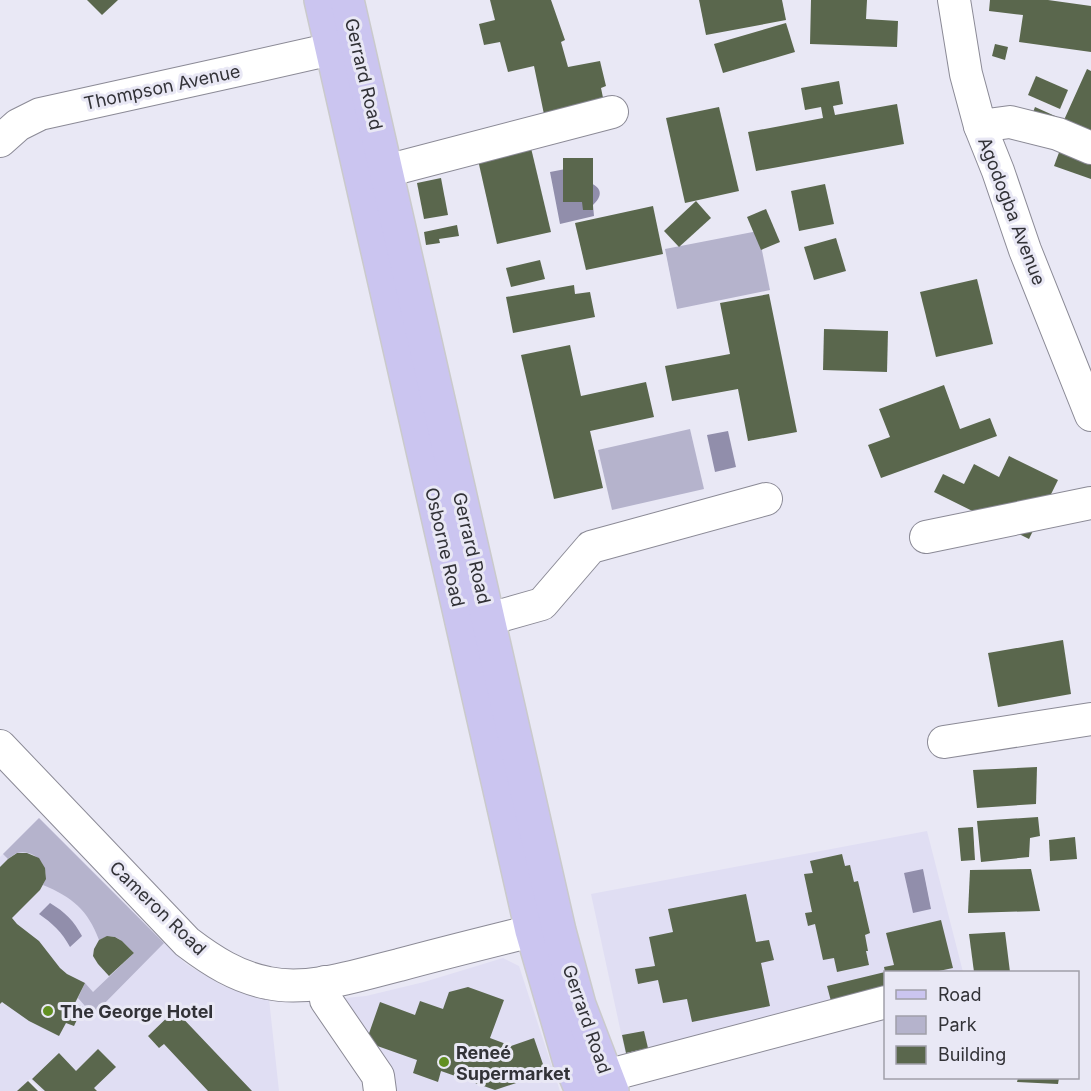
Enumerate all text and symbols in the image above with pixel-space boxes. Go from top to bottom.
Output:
street label: Gerrard Road [341,16,387,132]
street label: Thompson Avenue [82,60,242,114]
street label: Agodogba Avenue [974,134,1050,288]
street label: Osborne Road [421,485,469,609]
street label: Gerrard Road [449,490,495,606]
street label: Cameron Road [105,857,211,959]
street label: Gerrard Road [559,962,615,1076]
legend [884,971,1079,1079]
text: Road [938,984,981,1005]
place label: The George Hotel [60,1001,213,1022]
marker: The George Hotel [41,1004,55,1018]
text: Park [938,1014,977,1035]
place label: Reneé Supermarket [456,1042,571,1084]
text: Building [938,1044,1006,1065]
marker: Reneé Supermarket [437,1055,451,1069]

